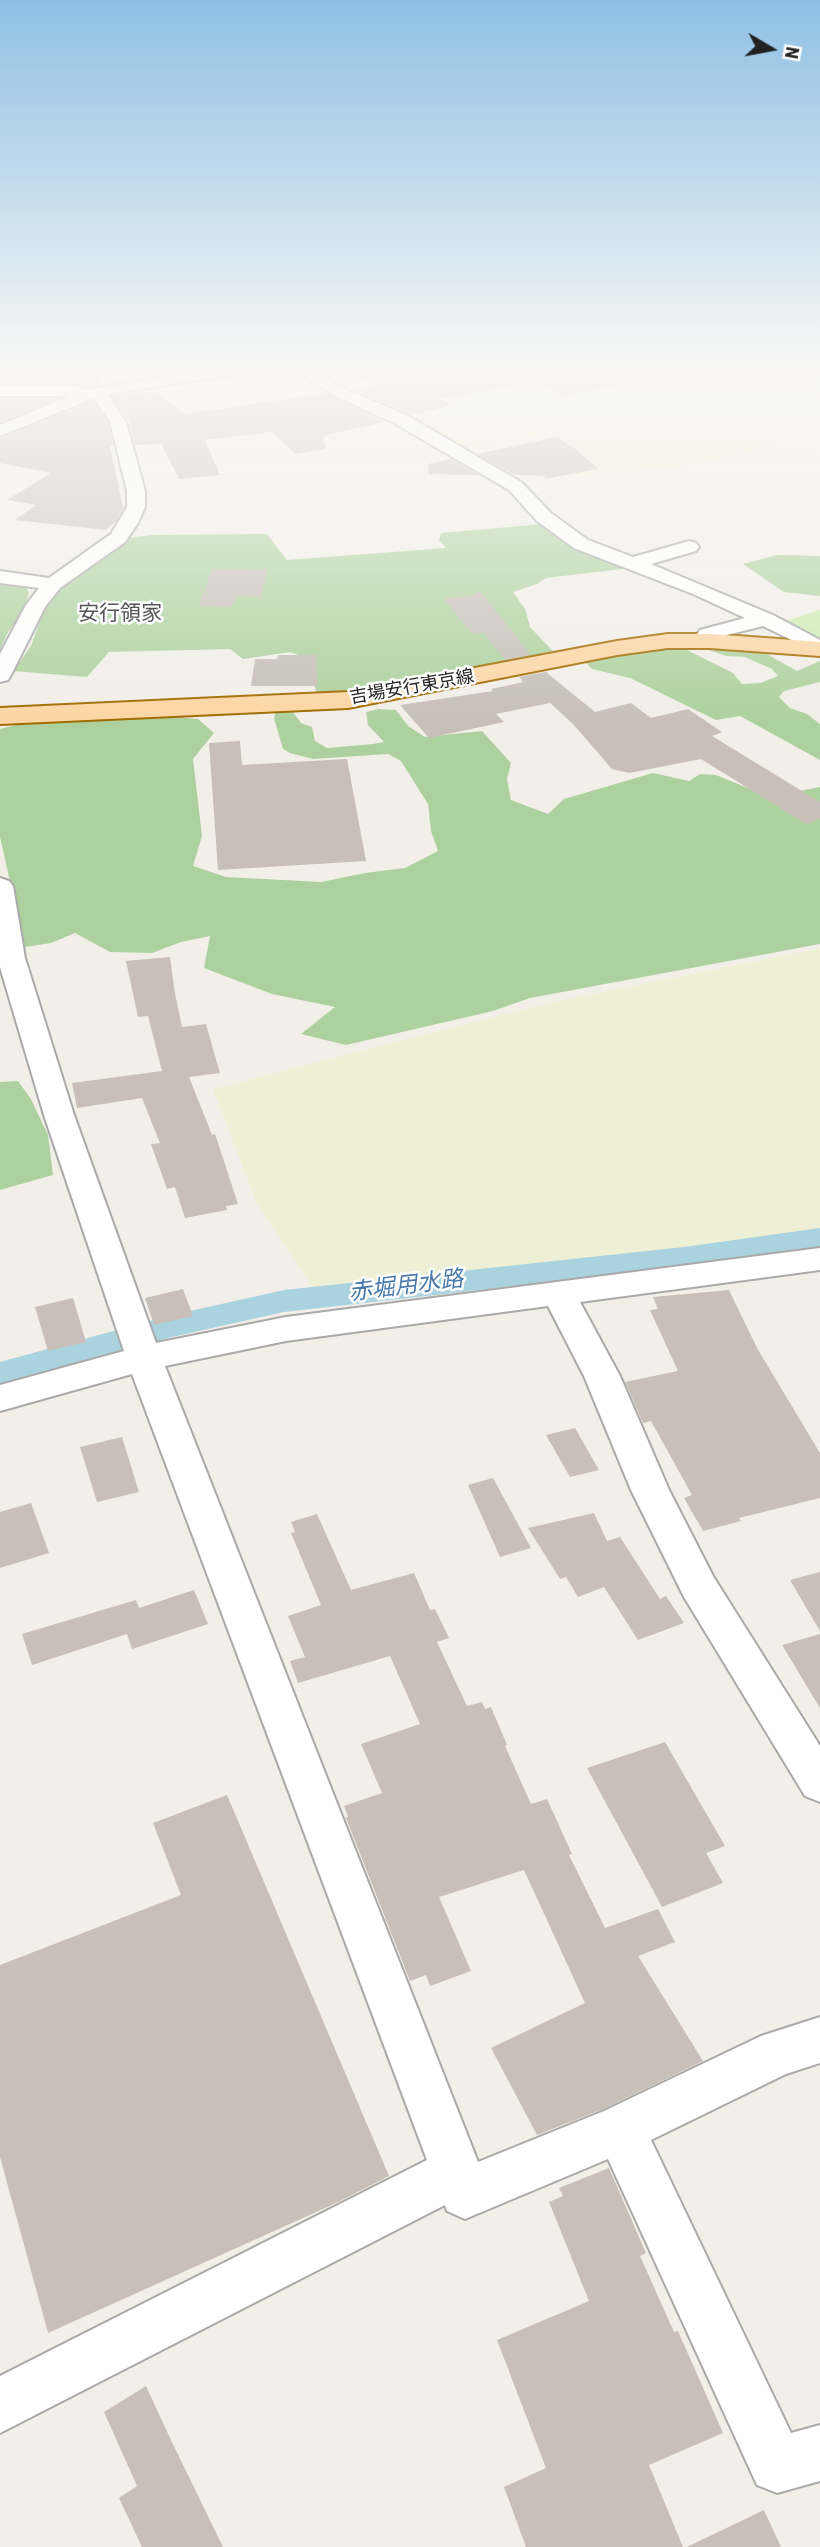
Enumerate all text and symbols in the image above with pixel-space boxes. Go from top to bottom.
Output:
north arrow [736,14,806,84]
text: N [780,45,805,60]
district label: 安行領家 [78,602,162,628]
street label: 吉場安行東京線 [348,666,476,710]
water label: 赤堀用水路 [347,1266,465,1308]

